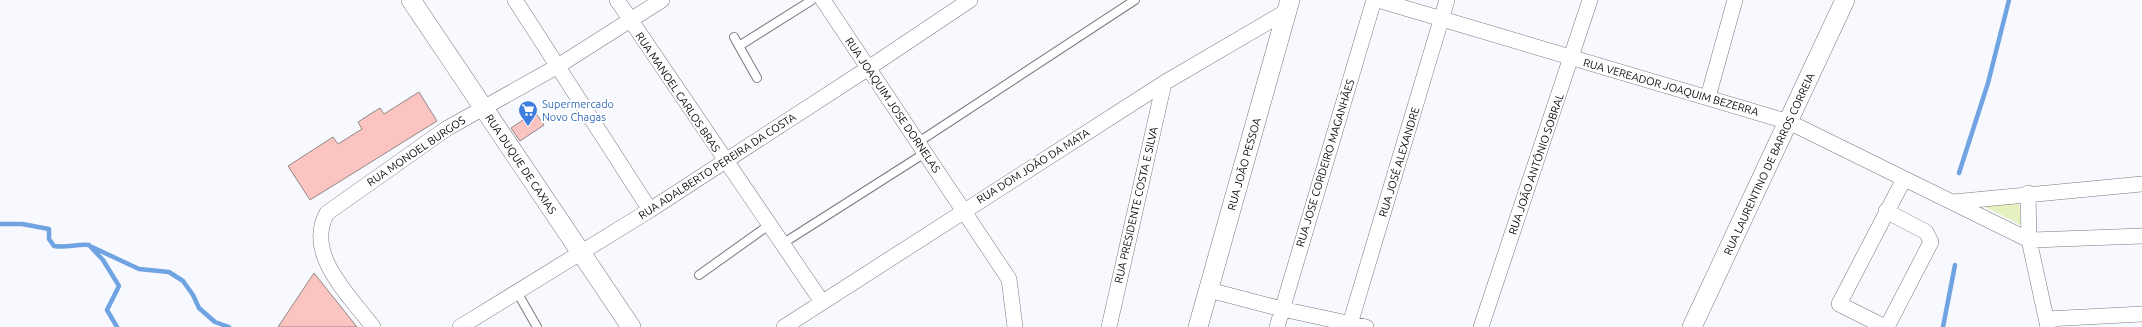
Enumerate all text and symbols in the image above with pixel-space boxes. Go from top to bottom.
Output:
street label: RUA MANOEL CARLOS BRAS [633,30,723,154]
street label: RUA JOAQUIM JOSE DORNELAS [843,35,943,175]
street label: RUA VEREADOR JOAQUIM BEZERRA [1582,56,1761,118]
street label: RUA LAURENTINO DE BARROS CORREIA [1721,70,1817,257]
street label: RUA JOSE CORDEIRO MAGANHÃES [1294,77,1356,248]
street label: RUA JOÃO ANTÔNIO SOBRAL [1505,91,1566,236]
place label: Supermercado Novo Chagas [542,98,614,123]
supermarket icon: Supermercado Novo Chagas [517,99,539,127]
street label: RUA JOSÉ ALEXANDRE [1376,105,1421,218]
street label: RUA ADALBERTO PEREIRA DA COSTA [636,110,799,221]
street label: RUA DUQUE DE CAXIAS [483,112,559,216]
street label: RUA MONOEL BURGOS [365,114,467,188]
street label: RUA JOÃO PESSOA [1225,115,1263,212]
street label: RUA PRESIDENTE COSTA E SILVA [1112,125,1160,284]
street label: RUA DOM JOÃO DA MATA [975,126,1092,206]

